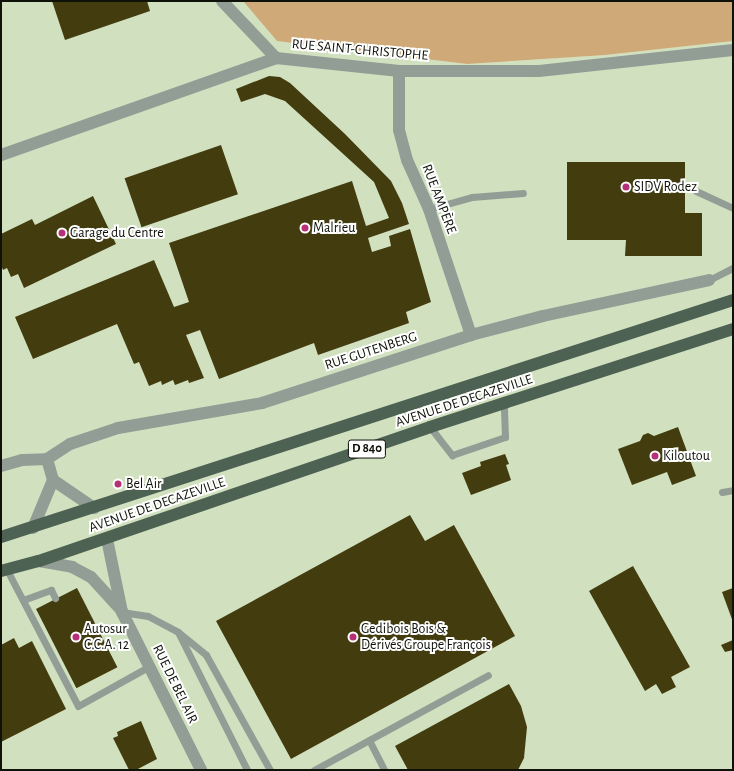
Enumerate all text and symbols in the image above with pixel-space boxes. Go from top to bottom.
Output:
street label: RUE SAINT-CHRISTOPHE [291,36,429,64]
street label: RUE AMPÈRE [418,162,460,236]
place label: SIDV Rodez [634,179,697,195]
marker: SIDV Rodez [621,182,631,192]
place label: Malrieu [313,220,355,236]
marker: Malrieu [300,223,310,233]
place label: Garage du Centre [70,225,164,241]
marker: Garage du Centre [57,228,67,238]
street label: RUE GUTENBERG [323,328,419,374]
street label: AVENUE DE DECAZEVILLE [393,371,535,431]
road number: D 840 [347,438,387,460]
place label: Kiloutou [663,448,710,464]
marker: Kiloutou [650,451,660,461]
street label: AVENUE DE DECAZEVILLE [87,474,227,536]
place label: Bel Air [126,476,162,492]
marker: Bel Air [113,479,123,489]
place label: Autosur C.C.A. 12 [84,621,129,654]
place label: Gedibois Bois & Dérivés Groupe François [361,621,491,654]
marker: Autosur C.C.A. 12 [71,632,81,642]
marker: Gedibois Bois & Dérivés Groupe François [348,632,358,642]
street label: RUE DE BEL AIR [149,642,201,726]

